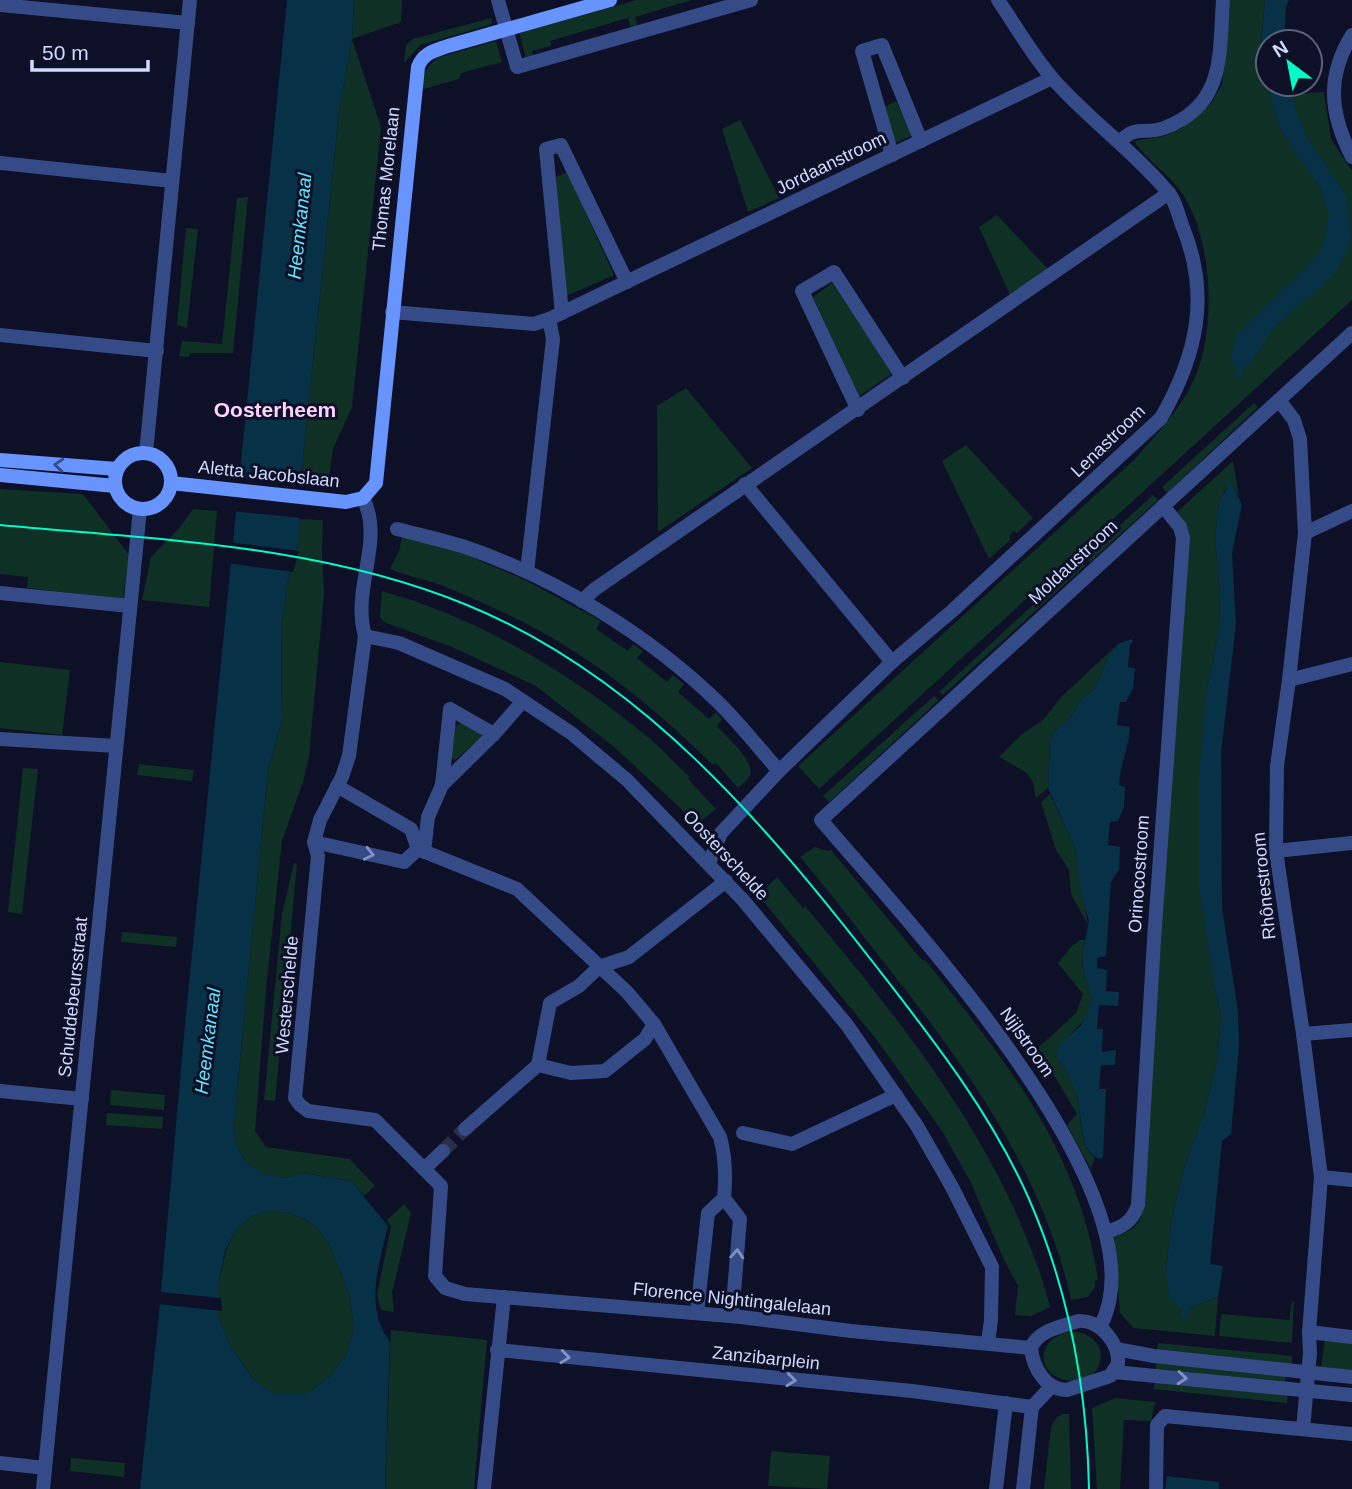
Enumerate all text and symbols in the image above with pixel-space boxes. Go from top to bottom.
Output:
scale bar [32,28,147,72]
north arrow [1254,28,1324,98]
text: N [1269,36,1292,62]
text: 50 m [42,41,89,64]
street label: Thomas Morelaan [368,106,404,252]
street label: Jordaanstroom [773,128,889,198]
water label: Heemkanaal [283,171,316,280]
district label: Oosterheem [214,398,336,421]
street label: Lenastroom [1067,401,1149,481]
street label: Aletta Jacobslaan [197,457,341,491]
one-way arrow [53,458,64,473]
street label: Moldaustroom [1024,516,1122,608]
street label: Oosterschelde [679,806,773,904]
street label: Orinocostroom [1125,814,1153,934]
street label: Rhônestroom [1248,831,1280,941]
one-way arrow [363,846,375,860]
street label: Schuddebeursstraat [55,916,91,1078]
street label: Westerschelde [272,935,302,1055]
water label: Heemkanaal [191,986,225,1095]
street label: Nijlstroom [996,1003,1058,1081]
one-way arrow [729,1249,744,1260]
street label: Florence Nightingalelaan [632,1279,832,1319]
street label: Zanzibarplein [711,1342,821,1374]
one-way arrow [560,1349,571,1364]
one-way arrow [1176,1370,1187,1385]
one-way arrow [786,1372,797,1387]

